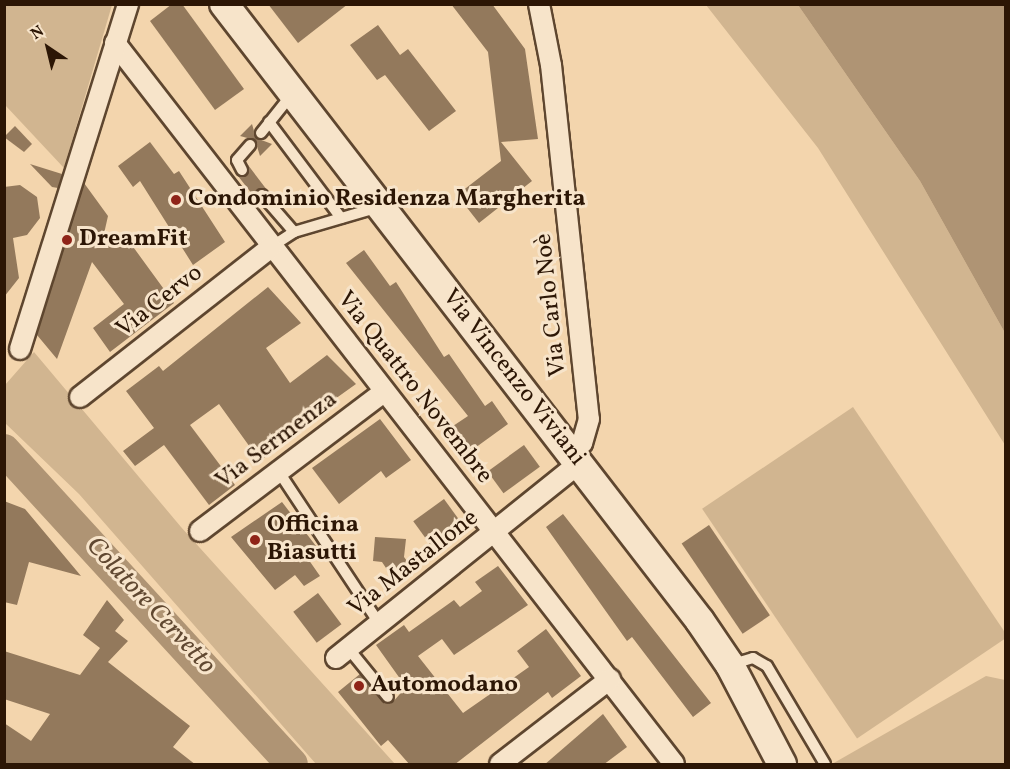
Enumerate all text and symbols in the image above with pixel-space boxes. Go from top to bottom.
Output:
north arrow [18,18,78,78]
text: N [27,21,49,46]
place label: Condominio Residenza Margherita [188,186,586,214]
marker: Condominio Residenza Margherita [169,193,183,207]
place label: DreamFit [79,226,187,254]
street label: Via Carlo Noè [530,232,574,378]
marker: DreamFit [60,233,74,247]
street label: Via Cervo [111,259,209,345]
street label: Via Vincenzo Viviani [435,283,591,473]
street label: Via Quattro Novembre [330,286,498,490]
street label: Via Sermenza [210,386,344,496]
street label: Via Mastallone [343,504,485,624]
place label: Officina Biasutti [267,512,359,568]
water label: Colatore Cervetto [79,531,221,681]
marker: Officina Biasutti [248,533,262,547]
place label: Automodano [371,672,518,700]
marker: Automodano [352,679,366,693]

